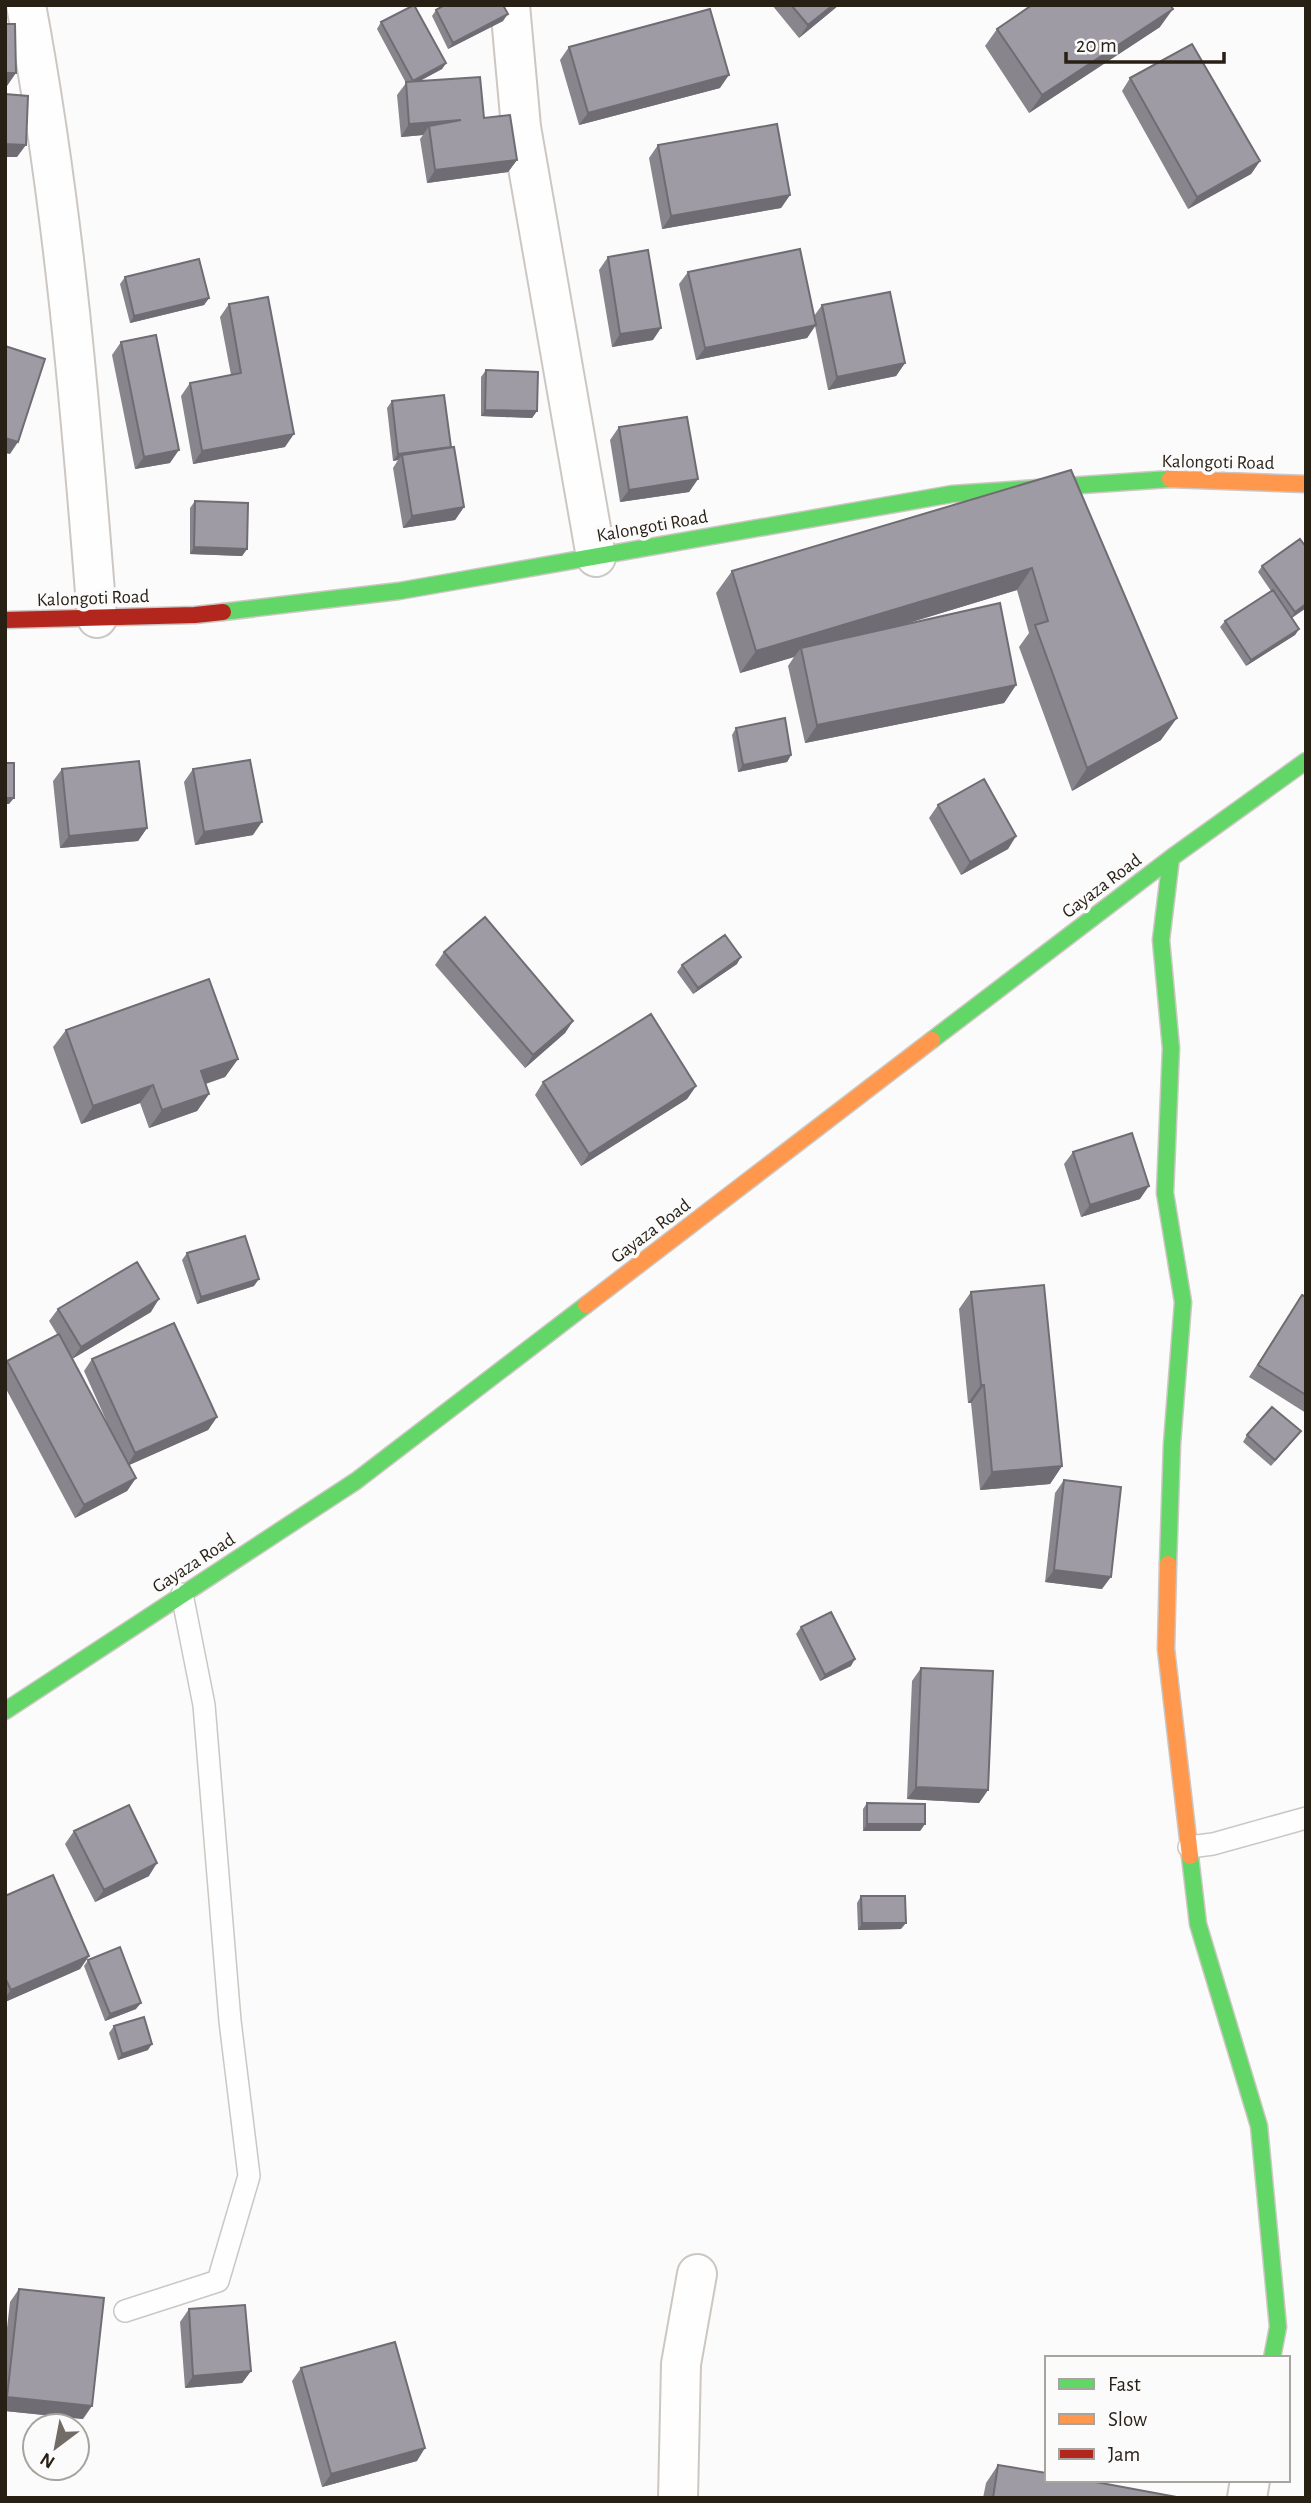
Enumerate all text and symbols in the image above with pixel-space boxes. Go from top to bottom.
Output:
scale bar [1066,21,1224,65]
text: 20 m [1076,35,1117,56]
street label: Kalongoti Road [1161,452,1275,473]
street label: Kalongoti Road [595,507,710,546]
street label: Kalongoti Road [36,587,150,610]
street label: Gayaza Road [1059,850,1145,922]
street label: Gayaza Road [608,1195,694,1267]
street label: Gayaza Road [149,1530,238,1597]
legend [1045,2356,1290,2482]
text: Fast [1108,2374,1141,2395]
text: Slow [1108,2409,1147,2430]
north arrow [21,2412,91,2482]
text: Jam [1108,2444,1140,2465]
text: N [37,2449,58,2472]

